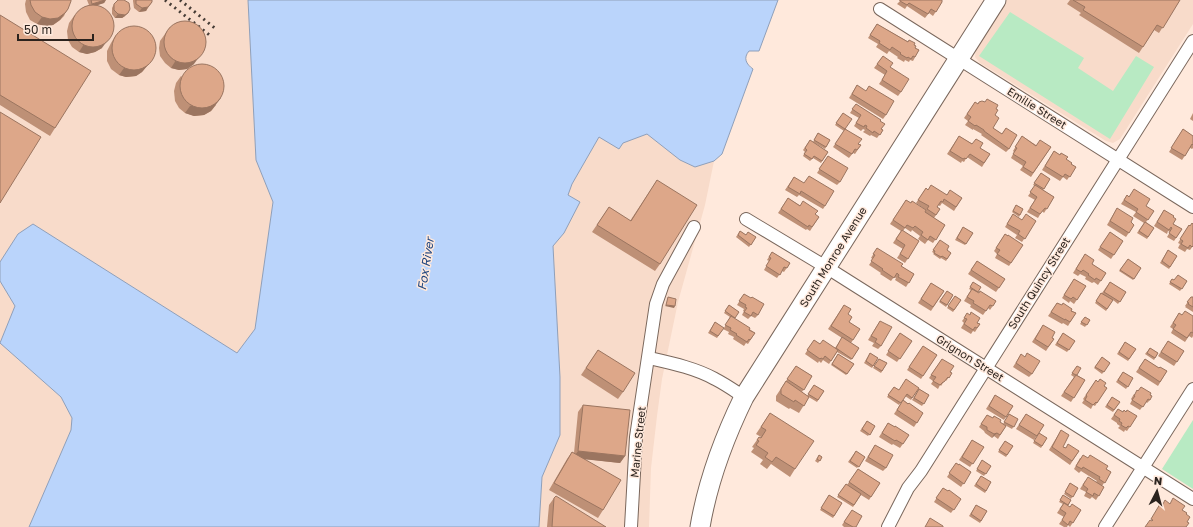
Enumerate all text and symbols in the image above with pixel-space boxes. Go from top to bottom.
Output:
scale bar [18,16,93,42]
text: 50 m [24,22,52,37]
street label: Emilie Street [1005,84,1069,131]
street label: South Monroe Avenue [796,204,869,309]
water label: Fox River [414,234,437,291]
street label: South Quincy Street [1005,234,1072,331]
street label: Grignon Street [934,332,1006,384]
street label: Marine Street [627,406,648,478]
north arrow [1137,471,1177,511]
text: N [1153,474,1163,487]

